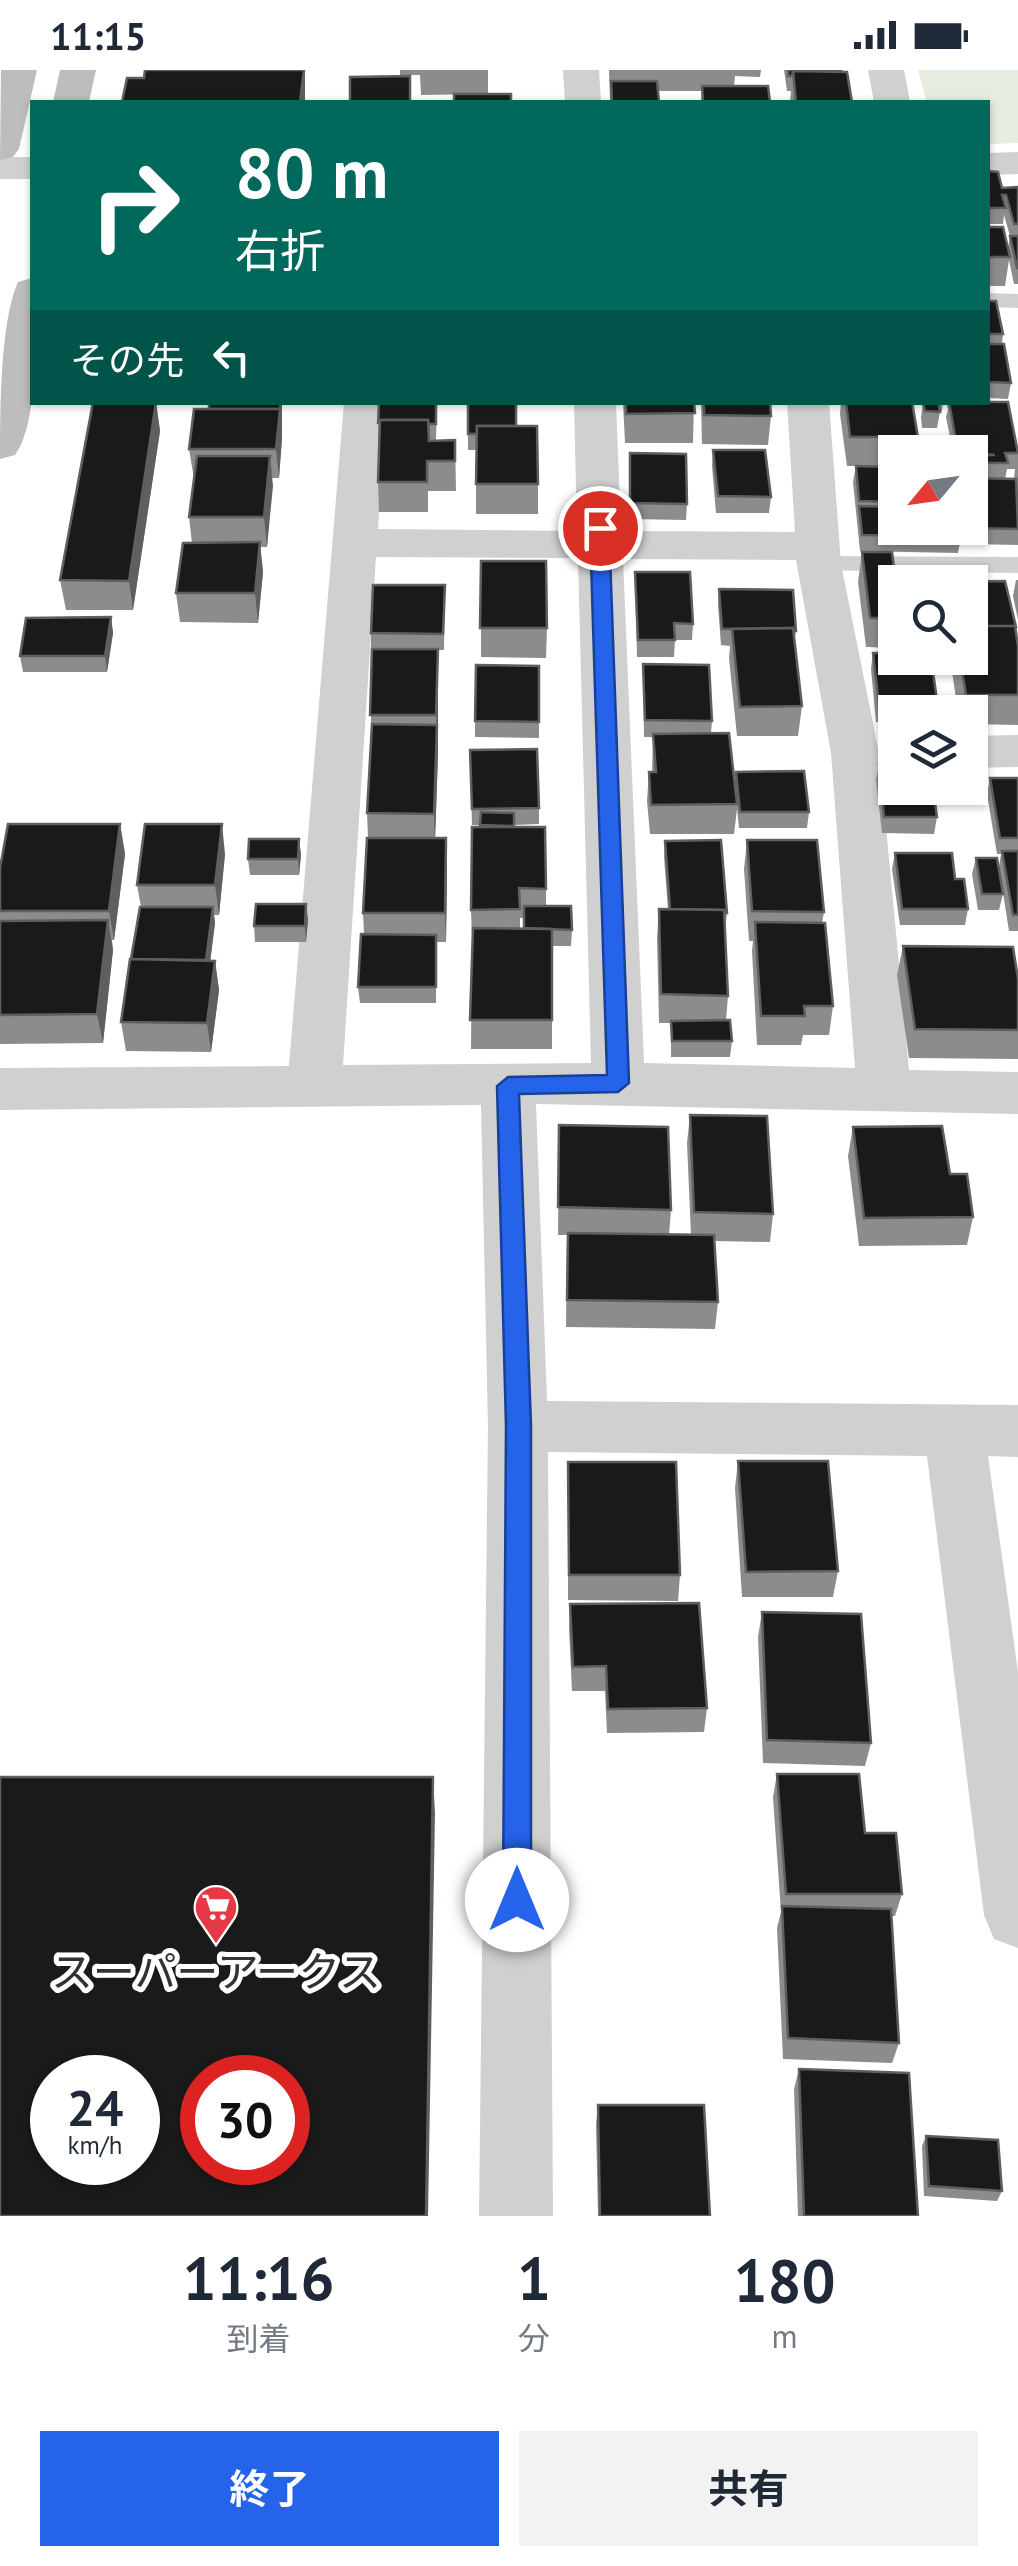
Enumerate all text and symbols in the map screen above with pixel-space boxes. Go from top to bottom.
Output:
text: 11:15 [50,11,146,60]
text: 80 m [235,127,388,217]
icon: right [70,140,200,270]
text: 右折 [235,221,325,279]
icon: left [204,330,259,385]
text: その先 [70,335,184,384]
north arrow [878,435,988,545]
map controls [878,435,988,805]
pin [558,486,643,571]
icon: arrive [573,501,628,556]
button: search [878,565,988,675]
button: layers [878,695,988,805]
position arrow [465,1848,569,1952]
supermarket icon: スーパーアークス [193,1884,239,1945]
place label: スーパーアークス [51,1944,381,1999]
speed limit sign: 30 [180,2055,310,2185]
text: 24 [67,2075,123,2140]
text: km/h [68,2129,122,2161]
text: 11:16 [182,2239,335,2317]
text: 1 [517,2239,551,2317]
text: 180 [733,2241,836,2319]
text: m [772,2315,798,2357]
text: 到着 [227,2317,291,2359]
text: 分 [518,2317,550,2359]
button: 終了 [40,2431,499,2546]
button: 共有 [519,2431,978,2546]

